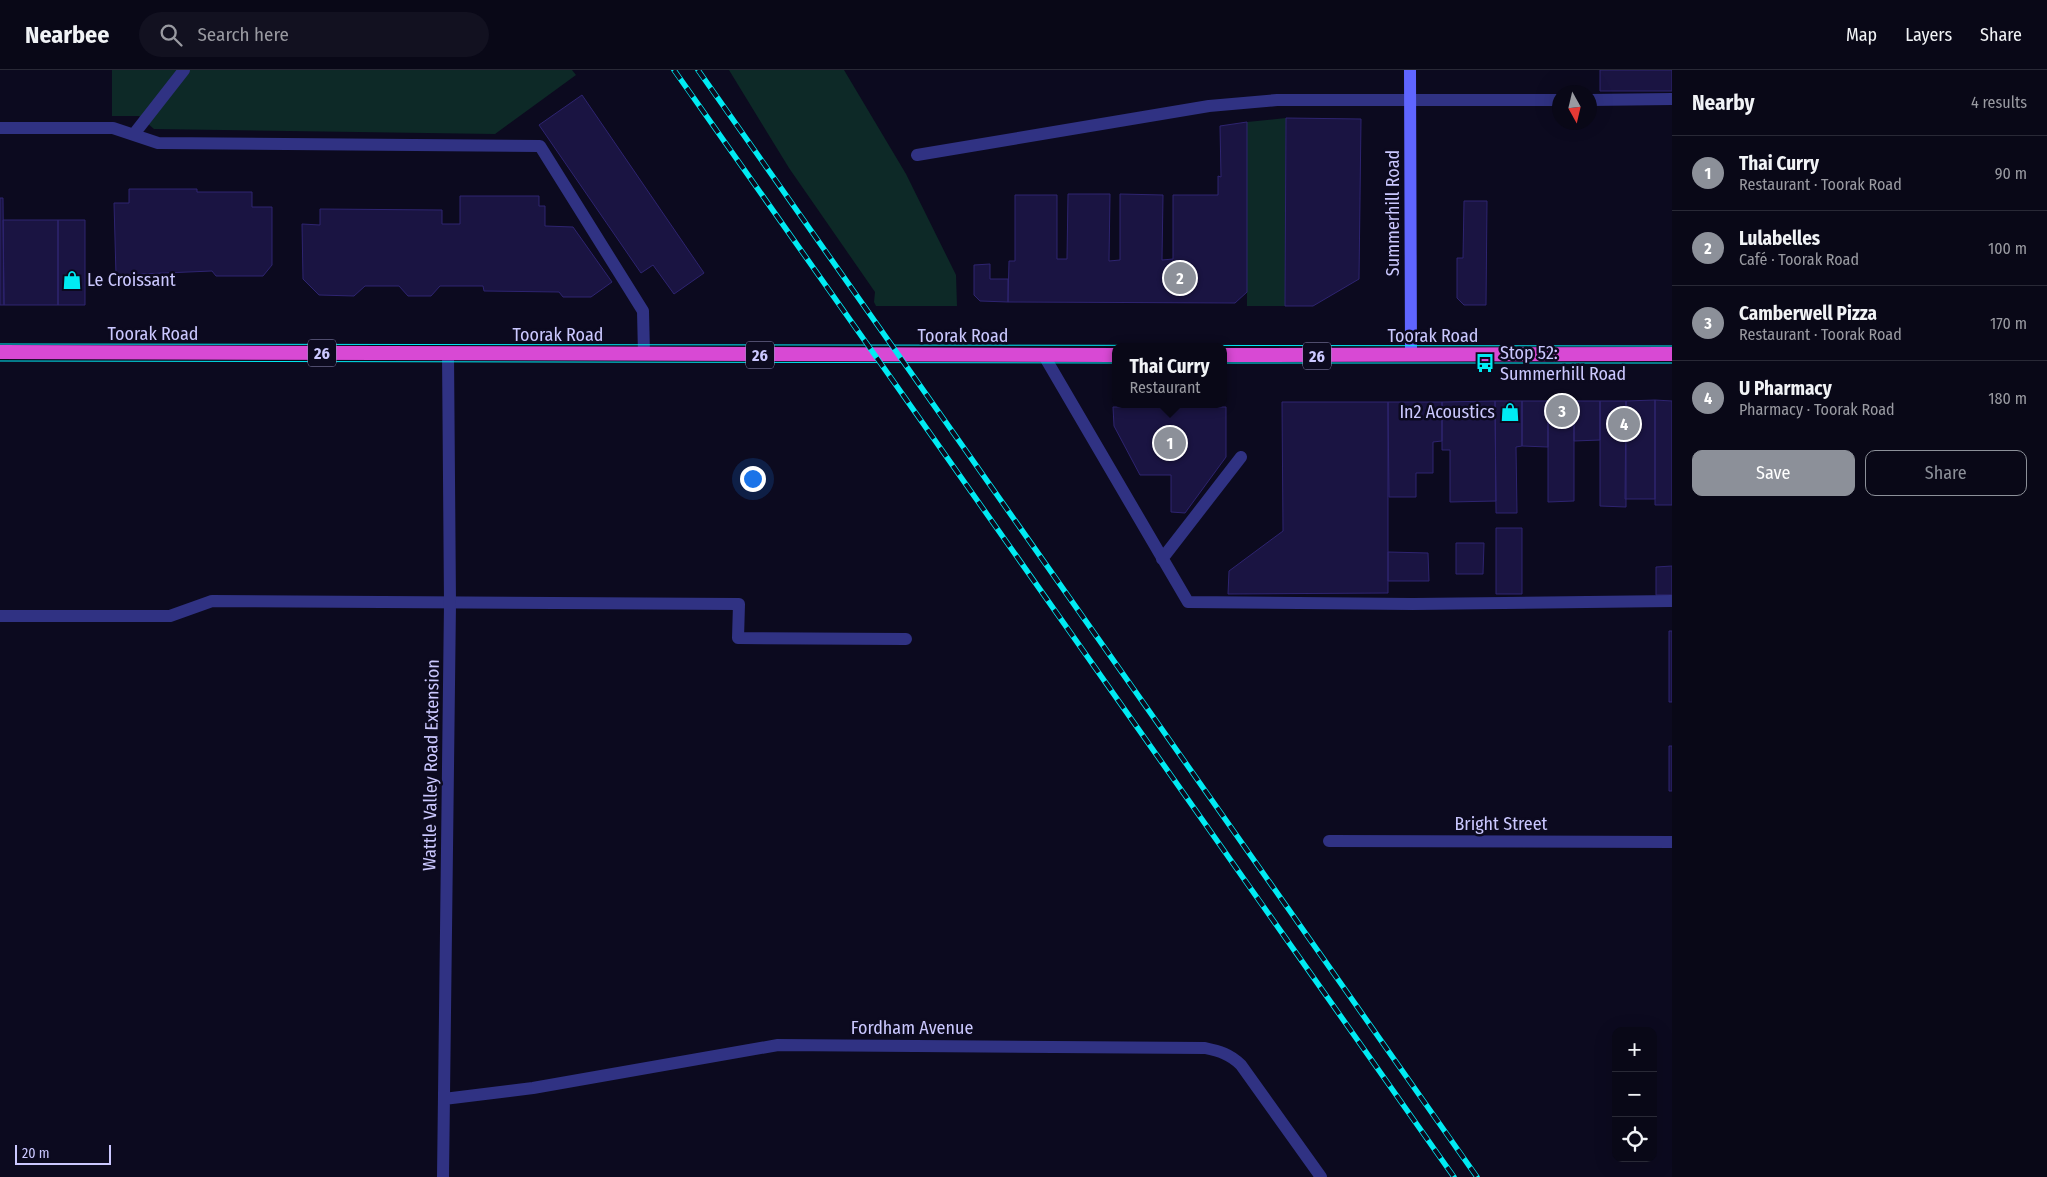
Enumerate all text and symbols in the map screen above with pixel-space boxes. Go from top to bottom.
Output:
search box [139,12,489,57]
text: Nearbee [25,21,109,49]
icon: search [157,21,185,49]
text: Search here [197,23,289,46]
text: Map [1846,24,1877,46]
text: Layers [1905,24,1952,46]
text: Share [1980,24,2022,46]
north arrow [1552,85,1597,130]
text: Nearby [1692,90,1754,116]
text: 4 results [1971,93,2027,112]
street label: Summerhill Road [1382,150,1404,276]
text: Thai Curry [1739,152,1819,175]
text: 1 [1705,164,1711,183]
text: 90 m [1995,164,2027,183]
text: Restaurant · Toorak Road [1739,175,1902,194]
text: Lulabelles [1739,227,1820,250]
text: 2 [1704,239,1712,258]
text: 100 m [1988,239,2027,258]
text: Café · Toorak Road [1739,250,1859,269]
pin: 2 [1164,259,1196,297]
shop icon: Le Croissant [61,269,83,291]
place label: Le Croissant [87,269,176,291]
text: Camberwell Pizza [1739,302,1877,325]
text: 3 [1704,314,1712,333]
text: 170 m [1990,314,2027,333]
street label: Toorak Road [108,323,198,345]
street label: Toorak Road [513,324,603,346]
street label: Toorak Road [918,325,1008,347]
street label: Toorak Road [1388,325,1478,347]
text: Restaurant · Toorak Road [1739,325,1902,344]
road number: 26 [308,340,336,366]
road number: 26 [746,342,774,368]
road number: 26 [1303,342,1331,370]
place label: Stop 52: Summerhill Road [1500,342,1626,385]
popup [1112,343,1227,408]
bus stop icon: Stop 52: Summerhill Road [1474,352,1496,374]
text: Thai Curry [1129,355,1210,378]
text: U Pharmacy [1739,377,1832,400]
text: Restaurant [1129,378,1201,397]
text: 4 [1704,389,1712,408]
text: 180 m [1988,389,2027,408]
pin: 3 [1546,392,1578,430]
text: Pharmacy · Toorak Road [1739,400,1895,419]
place label: In2 Acoustics [1399,401,1495,423]
shop icon: In2 Acoustics [1499,401,1521,423]
pin: 4 [1608,405,1640,443]
pin: 1 [1154,424,1186,462]
button: Save [1692,450,1855,496]
button: Share [1865,450,2027,496]
your location [740,466,766,492]
street label: Wattle Valley Road Extension [418,659,444,871]
street label: Bright Street [1455,813,1548,835]
street label: Fordham Avenue [851,1017,973,1039]
map controls [1612,1027,1657,1162]
button: + [1612,1027,1657,1072]
button: − [1612,1072,1657,1117]
button: locate [1612,1117,1657,1162]
scale bar [15,1142,111,1165]
text: 20 m [22,1145,50,1162]

